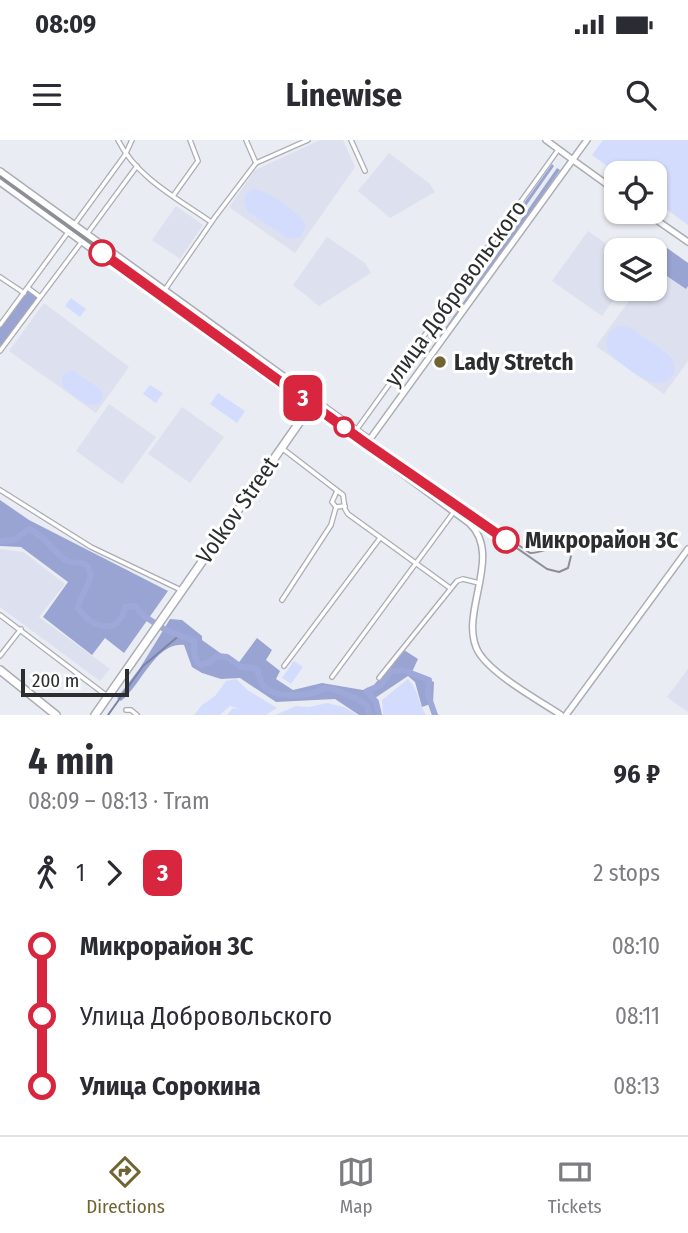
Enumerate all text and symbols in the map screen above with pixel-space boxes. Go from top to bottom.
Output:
text: 08:09 [35,9,96,40]
icon: menu [28,76,66,114]
text: Linewise [286,76,402,114]
icon: search [622,76,660,114]
map controls [604,161,667,301]
button: locate [604,161,667,224]
street label: улица Добровольского [378,195,532,391]
button: layers [604,238,667,301]
unlabelled marker [89,240,115,266]
place label: Lady Stretch [454,348,574,376]
marker: Lady Stretch [432,354,448,370]
line badge: 3 [280,375,326,421]
text: 3 [297,384,309,412]
unlabelled marker [334,417,354,437]
street label: Volkov Street [190,451,284,569]
place label: Микрорайон 3С [525,526,678,554]
marker: Микрорайон 3С [493,527,519,553]
scale bar [21,666,130,698]
text: 200 m [32,669,79,692]
text: 4 min [28,738,114,784]
text: 96 ₽ [613,759,660,790]
text: 08:09 – 08:13 · Tram [28,787,210,815]
icon: walk [28,854,66,892]
icon: forward [95,854,133,892]
text: 1 [76,859,85,887]
text: 3 [157,859,168,887]
text: 2 stops [593,859,660,887]
text: Микрорайон 3С [80,931,253,962]
text: 08:10 [612,932,660,960]
text: Улица Добровольского [80,1001,332,1032]
text: 08:11 [615,1002,660,1030]
text: Улица Сорокина [80,1071,261,1102]
text: 08:13 [613,1072,660,1100]
tab: Directions [86,1153,165,1218]
tab: Map [337,1153,375,1218]
tab: Tickets [548,1153,602,1218]

